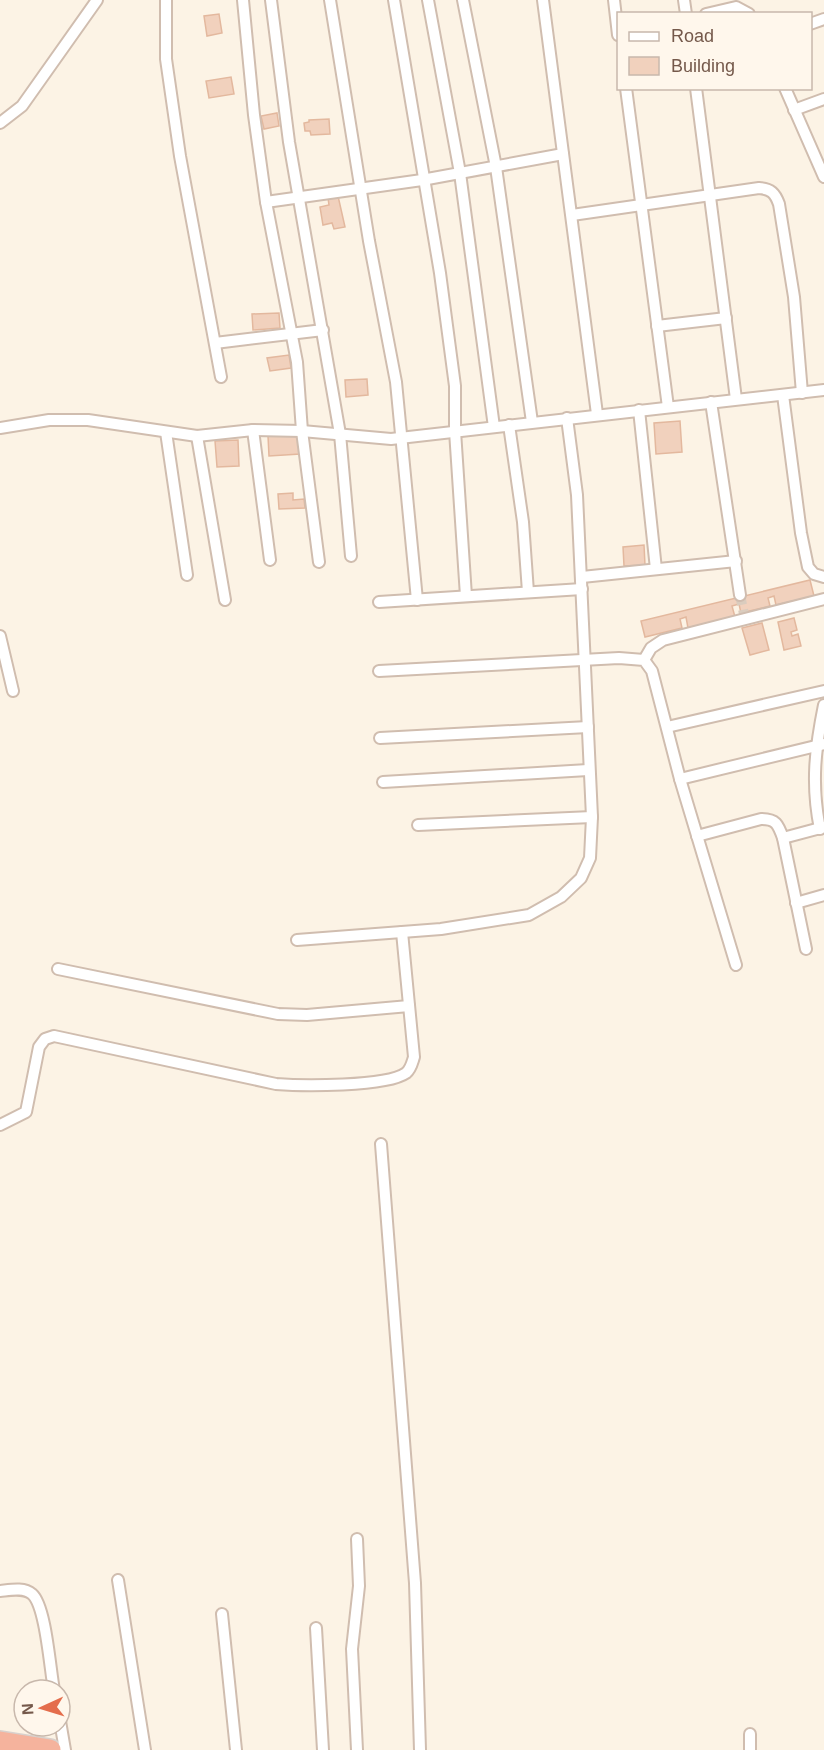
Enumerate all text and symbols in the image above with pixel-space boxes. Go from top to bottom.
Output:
legend [617,12,812,90]
text: Road [671,26,714,46]
text: Building [671,56,735,76]
north arrow [12,1678,72,1738]
text: N [19,1703,36,1715]

